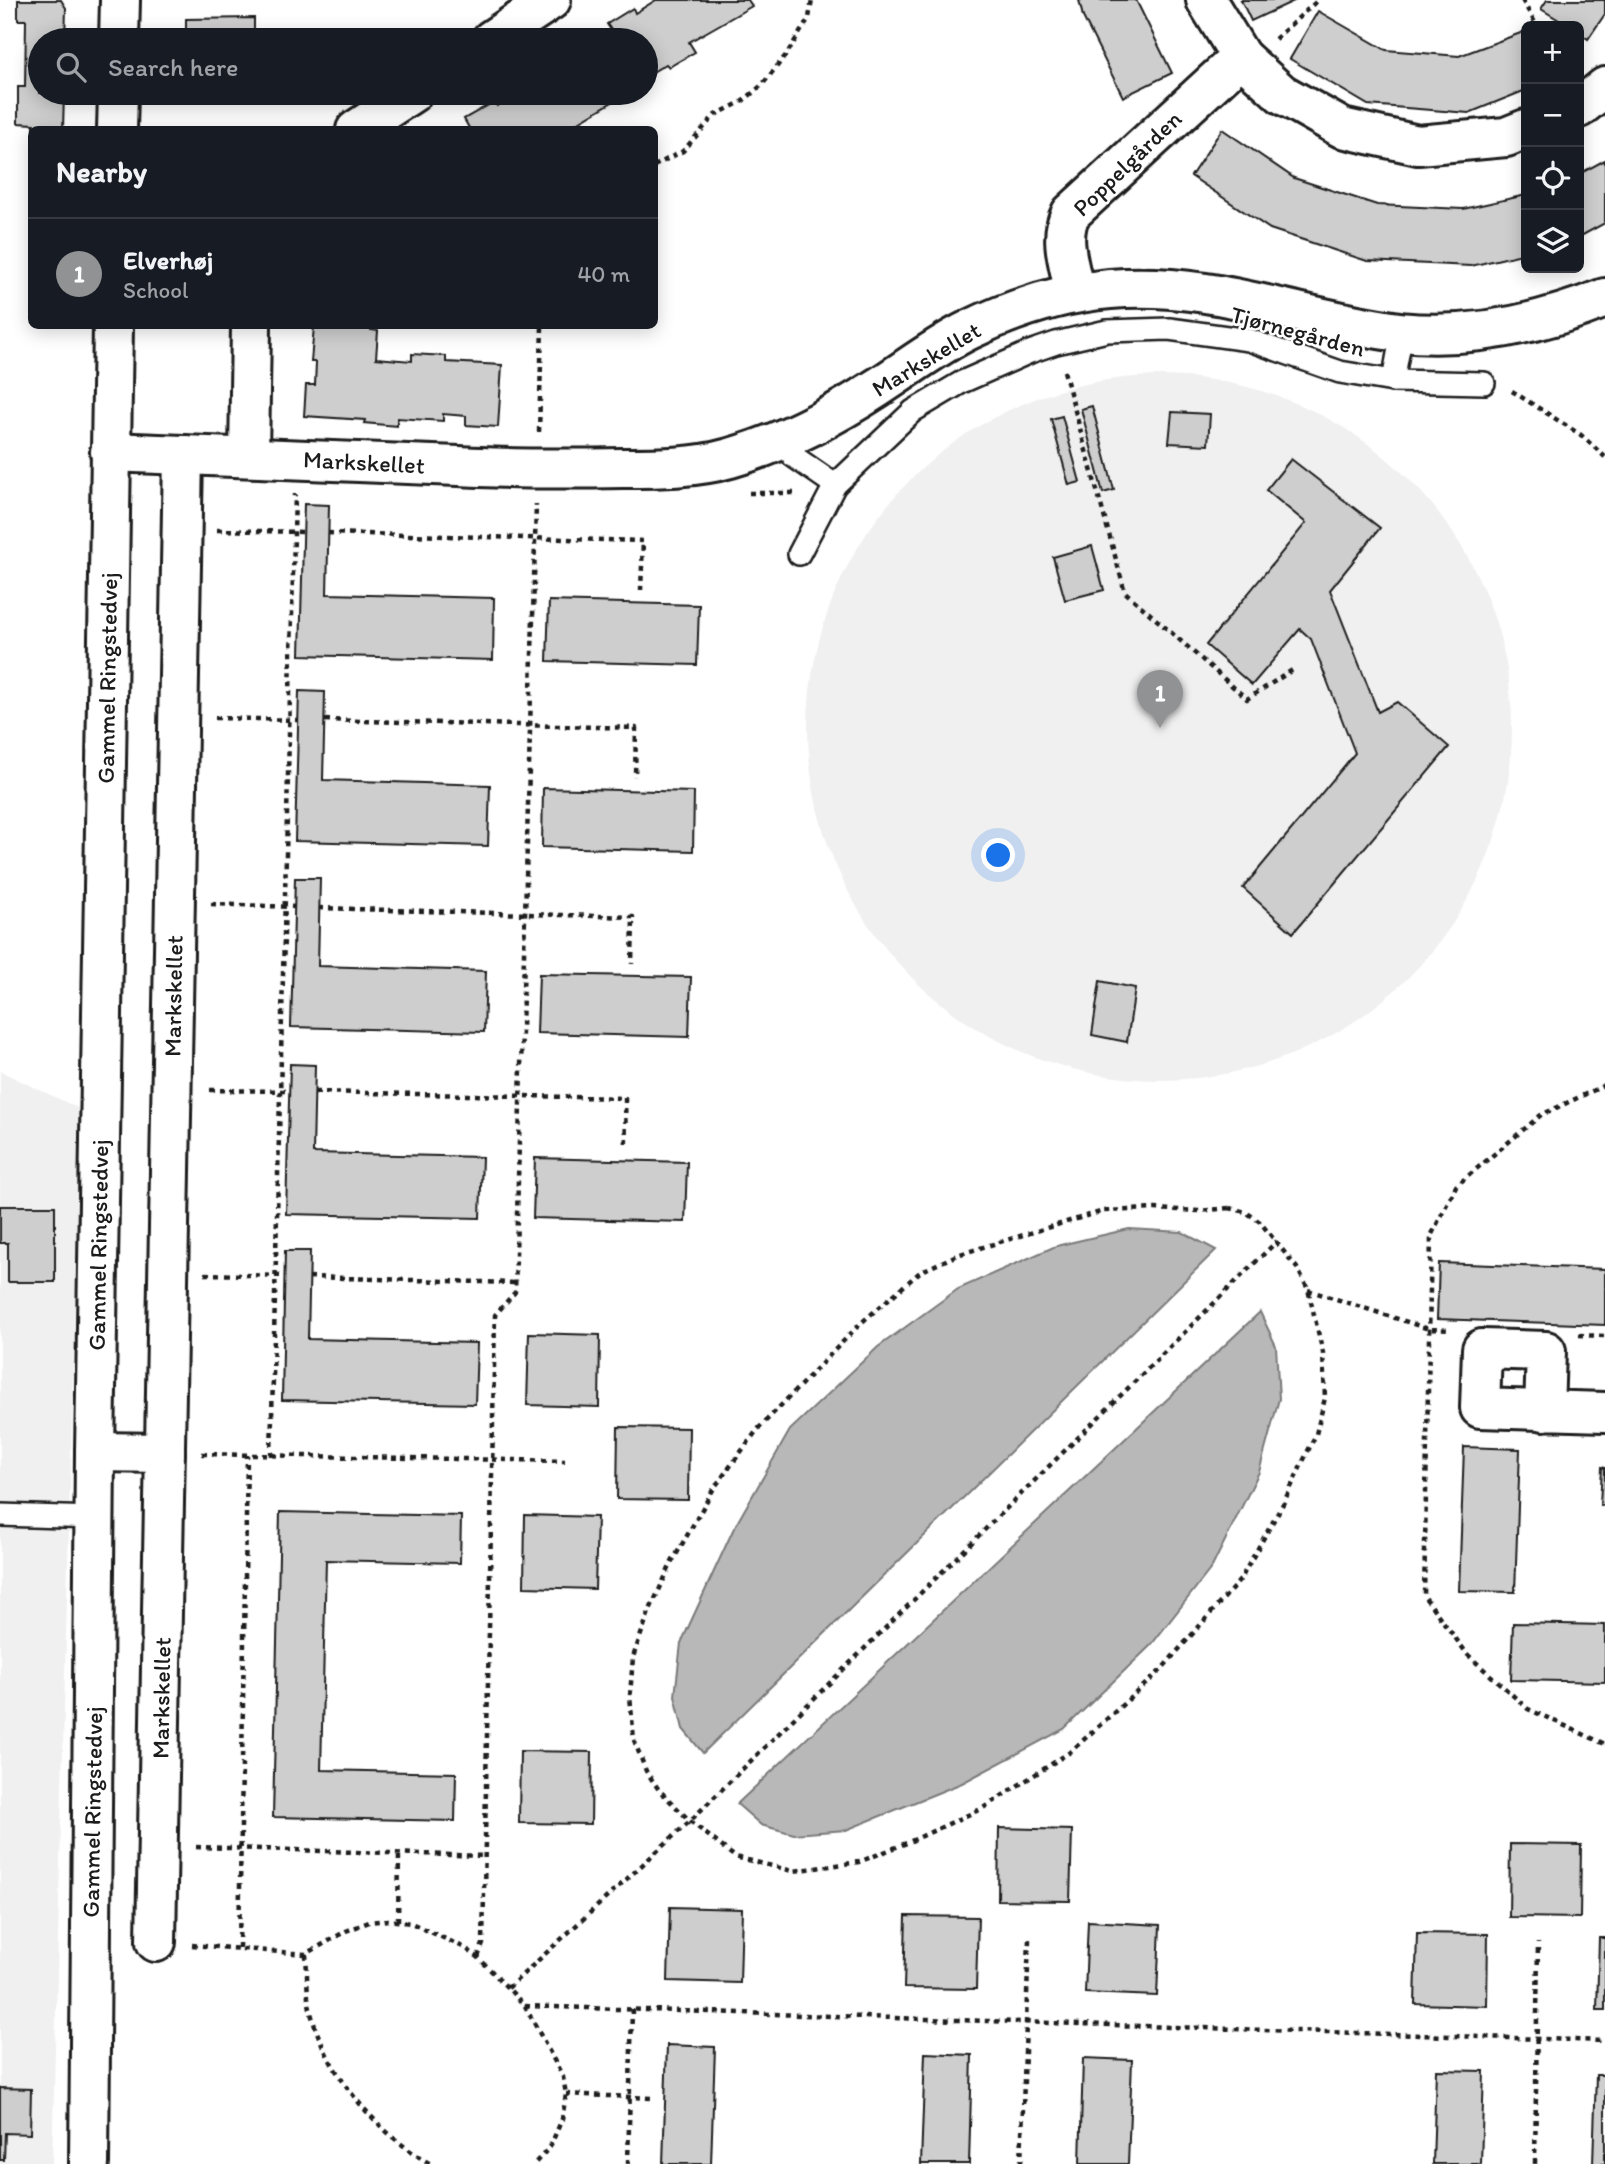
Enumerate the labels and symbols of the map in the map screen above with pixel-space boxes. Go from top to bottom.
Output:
street label: Poppelgården [1067,104,1188,222]
street label: Tjørnegården [1228,299,1369,363]
street label: Markskellet [866,315,986,403]
street label: Markskellet [302,444,426,480]
street label: Gammel Ringstedvej [91,572,123,784]
pin: 1 [1137,670,1183,728]
your location [981,838,1015,872]
street label: Markskellet [157,935,189,1057]
street label: Gammel Ringstedvej [82,1139,114,1351]
street label: Markskellet [145,1637,177,1759]
street label: Gammel Ringstedvej [76,1706,108,1918]

